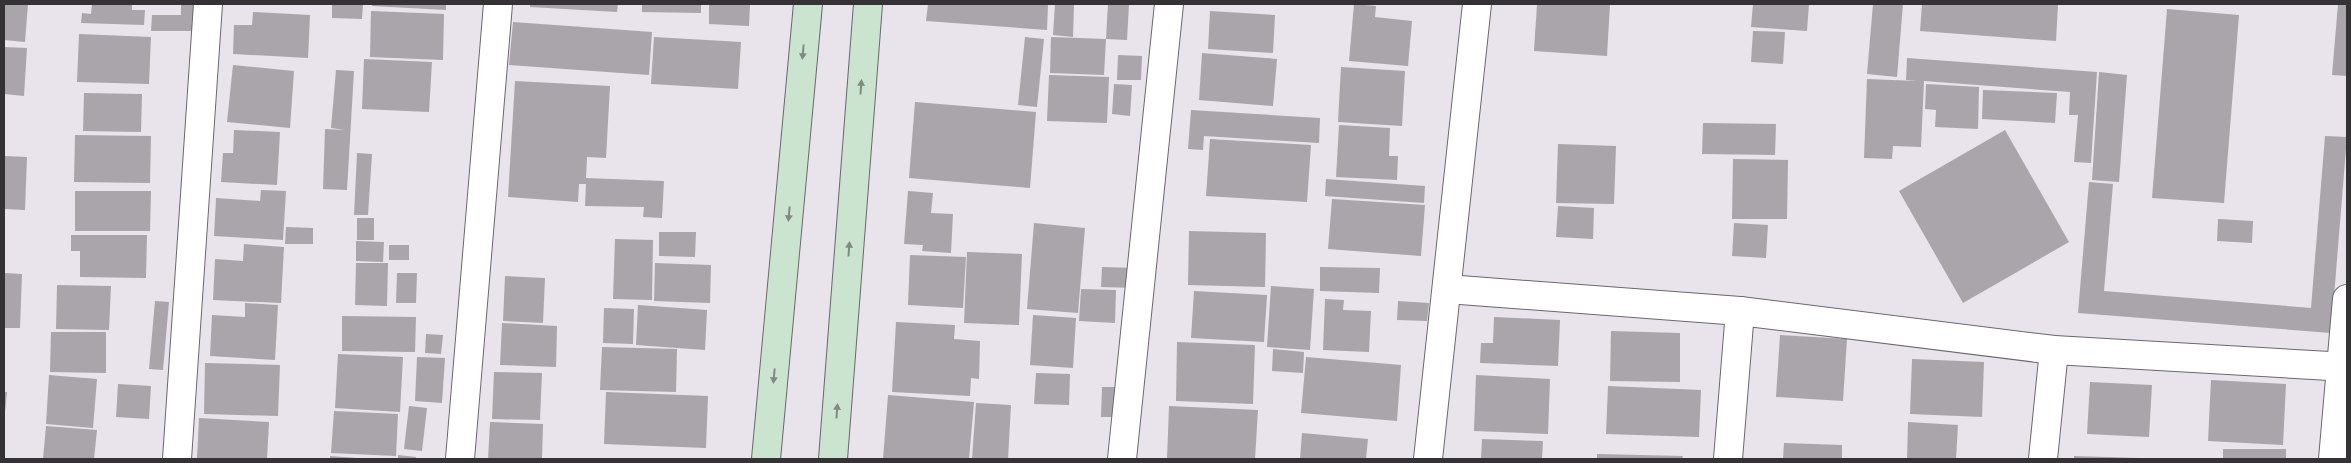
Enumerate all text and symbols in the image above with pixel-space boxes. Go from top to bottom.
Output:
one-way arrow [799,45,807,61]
one-way arrow [858,78,866,94]
one-way arrow [784,206,792,222]
one-way arrow [845,240,853,256]
one-way arrow [770,368,778,384]
one-way arrow [833,402,841,418]

